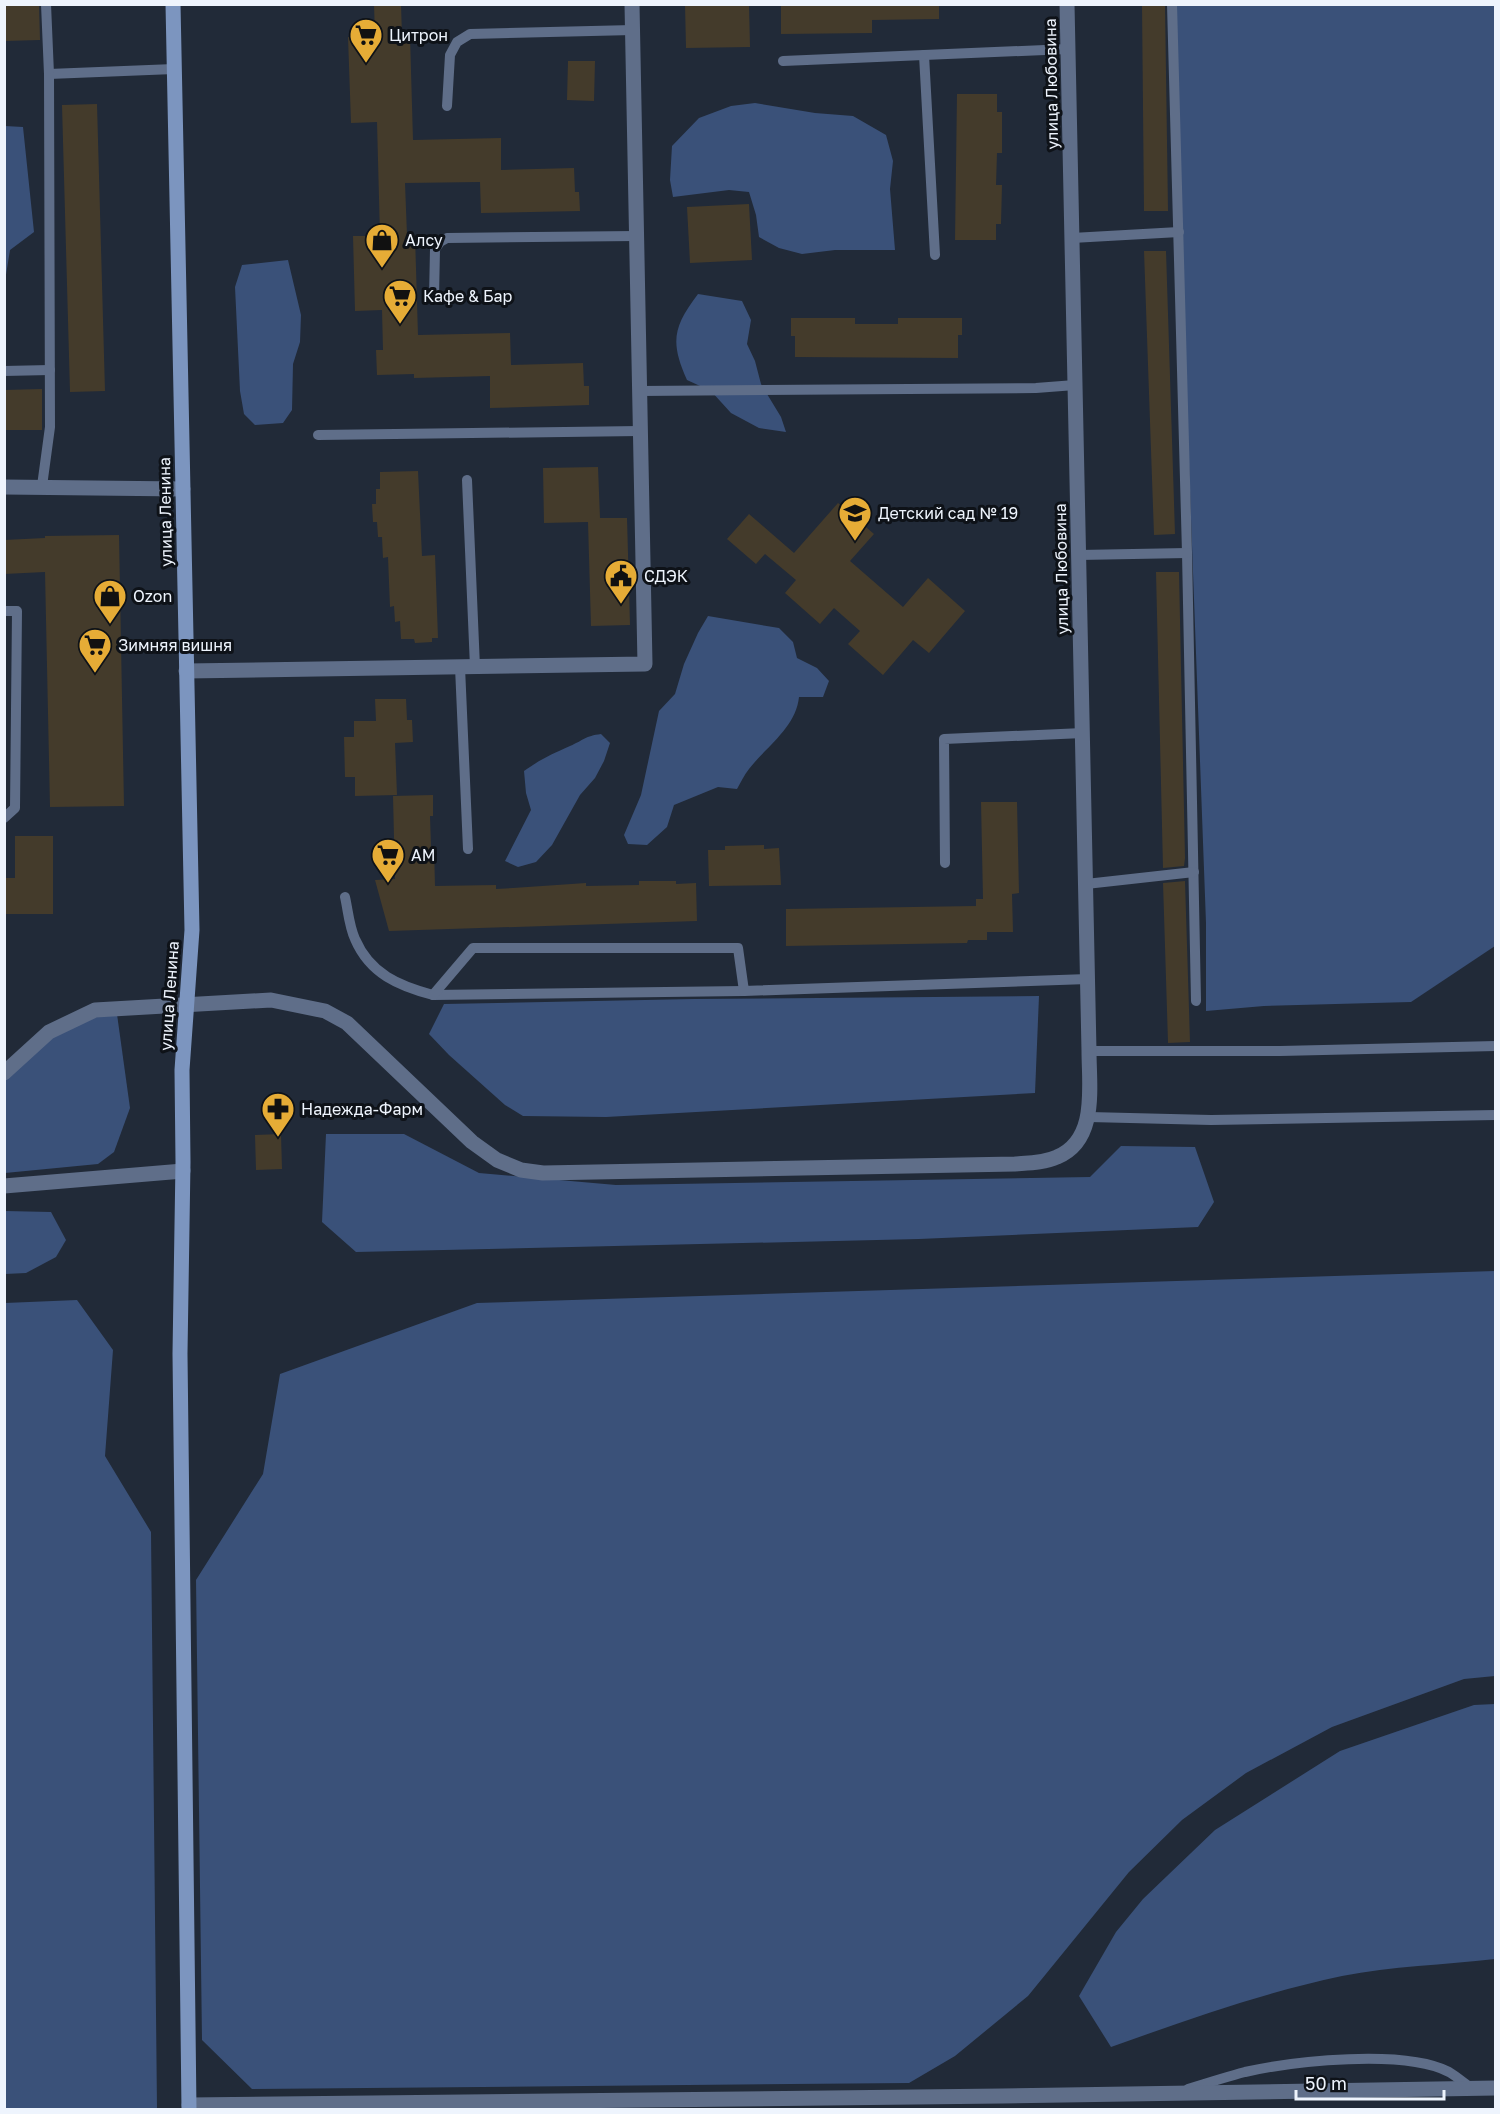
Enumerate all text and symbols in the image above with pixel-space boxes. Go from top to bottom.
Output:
supermarket icon: Цитрон [348,17,384,64]
street label: улица Любовина [1040,18,1062,150]
place label: Цитрон [389,25,448,45]
shop icon: Алсу [364,222,400,269]
place label: Алсу [405,230,443,250]
supermarket icon: Кафе & Бар [382,278,418,325]
place label: Кафе & Бар [423,286,513,306]
street label: улица Ленина [154,457,176,567]
school or university icon: Детский сад № 19 [837,495,873,542]
place label: Детский сад № 19 [878,503,1018,523]
street label: улица Любовина [1050,503,1072,635]
public building icon: СДЭК [603,558,639,605]
place label: СДЭК [644,566,688,586]
shop icon: Ozon [92,578,128,625]
place label: Ozon [133,586,172,606]
supermarket icon: Зимняя вишня [77,627,113,674]
place label: Зимняя вишня [118,635,232,655]
supermarket icon: АМ [370,837,406,884]
place label: АМ [411,845,435,865]
street label: улица Ленина [155,940,183,1052]
pharmacy icon: Надежда-Фарм [260,1091,296,1138]
place label: Надежда-Фарм [301,1099,423,1119]
scale bar [1296,2063,1444,2101]
text: 50 m [1305,2072,1347,2094]

